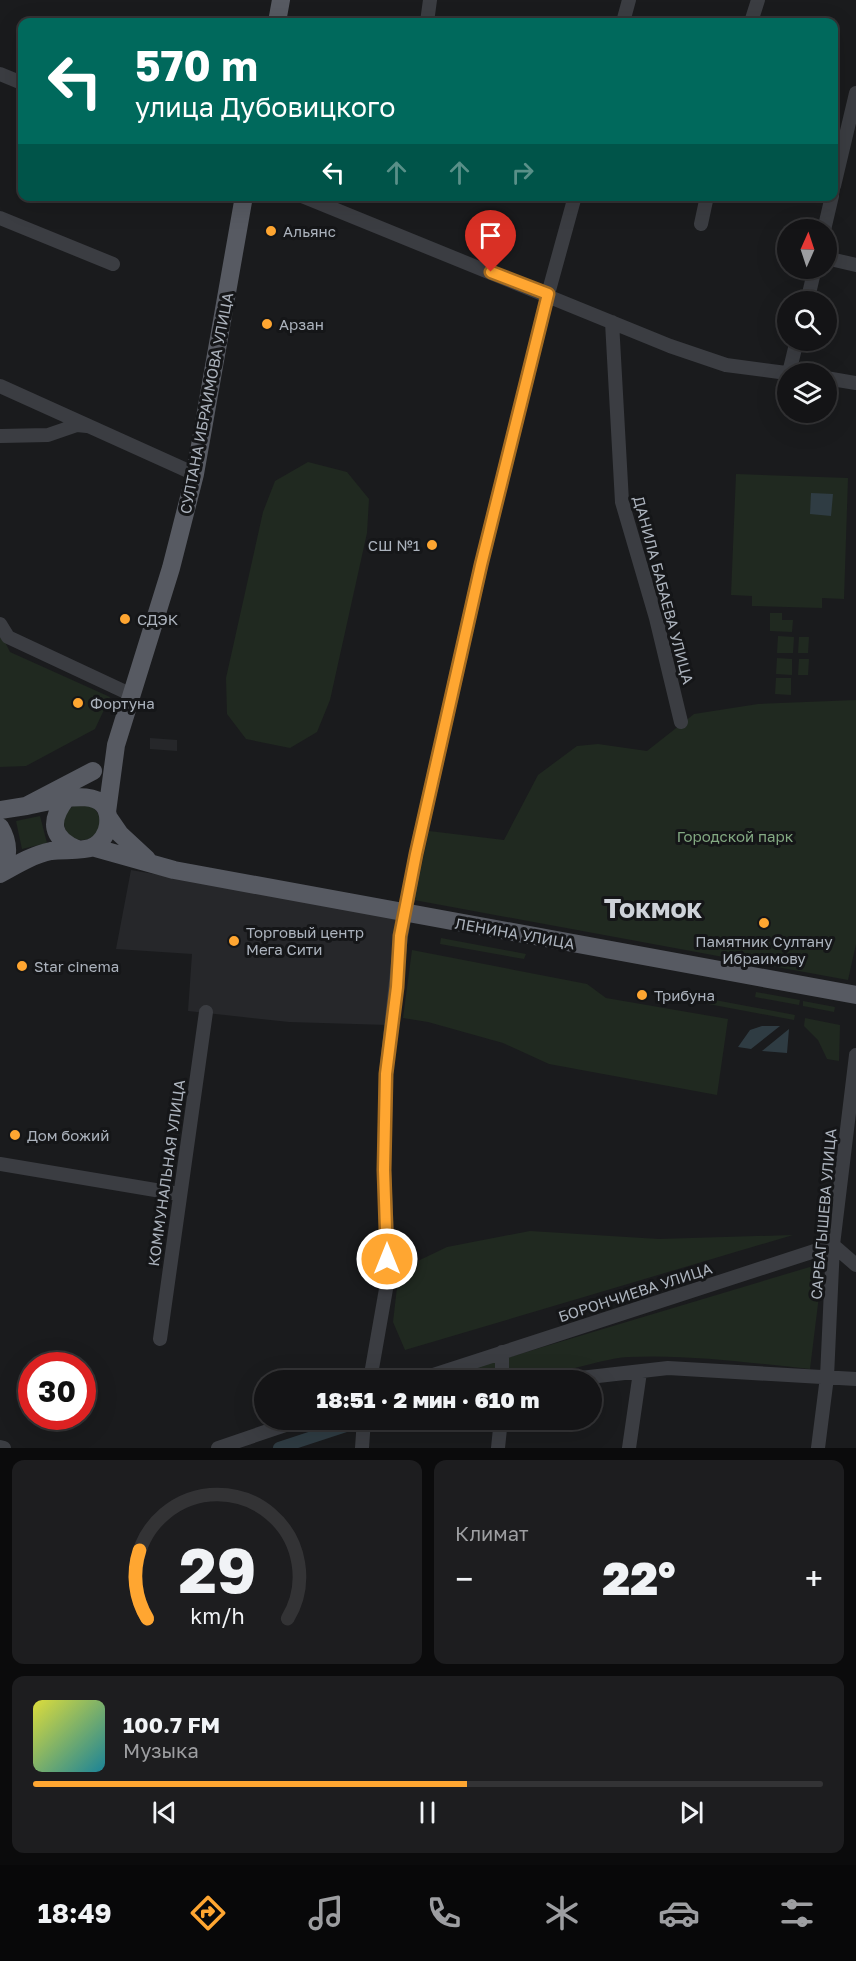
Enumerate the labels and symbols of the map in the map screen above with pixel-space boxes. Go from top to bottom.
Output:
pin [465,210,516,272]
north arrow [777,219,837,279]
place label: Альянс [283,222,336,240]
marker: Альянс [264,224,278,238]
street label: СУЛТАНА ИБРАИМОВА УЛИЦА [176,291,236,515]
place label: Арзан [279,315,324,333]
marker: Арзан [260,317,274,331]
street label: ДАНИЛА БАБАЕВА УЛИЦА [630,494,698,686]
place label: СШ №1 [368,536,420,554]
marker: СШ №1 [425,538,439,552]
place label: СДЭК [137,610,179,628]
marker: СДЭК [118,612,132,626]
place label: Фортуна [90,694,155,712]
marker: Фортуна [71,696,85,710]
park label: Городской парк [677,827,794,845]
district label: Токмок [604,892,703,924]
street label: ЛЕНИНА УЛИЦА [454,914,576,952]
marker: Памятник Султану Ибраимову [757,916,771,930]
place label: Торговый центр Мега Сити [246,923,364,958]
place label: Памятник Султану Ибраимову [695,932,833,967]
marker: Торговый центр Мега Сити [227,934,241,948]
place label: Star cinema [34,957,119,975]
marker: Star cinema [15,959,29,973]
place label: Трибуна [654,986,715,1004]
marker: Трибуна [635,988,649,1002]
street label: КОММУНАЛЬНАЯ УЛИЦА [144,1079,188,1267]
place label: Дом божий [27,1126,109,1144]
marker: Дом божий [8,1128,22,1142]
street label: САРБАГЫШЕВА УЛИЦА [807,1128,839,1300]
position arrow [355,1227,419,1291]
street label: БОРОНЧИЕВА УЛИЦА [556,1259,714,1325]
speed limit sign: 30 [18,1352,96,1430]

